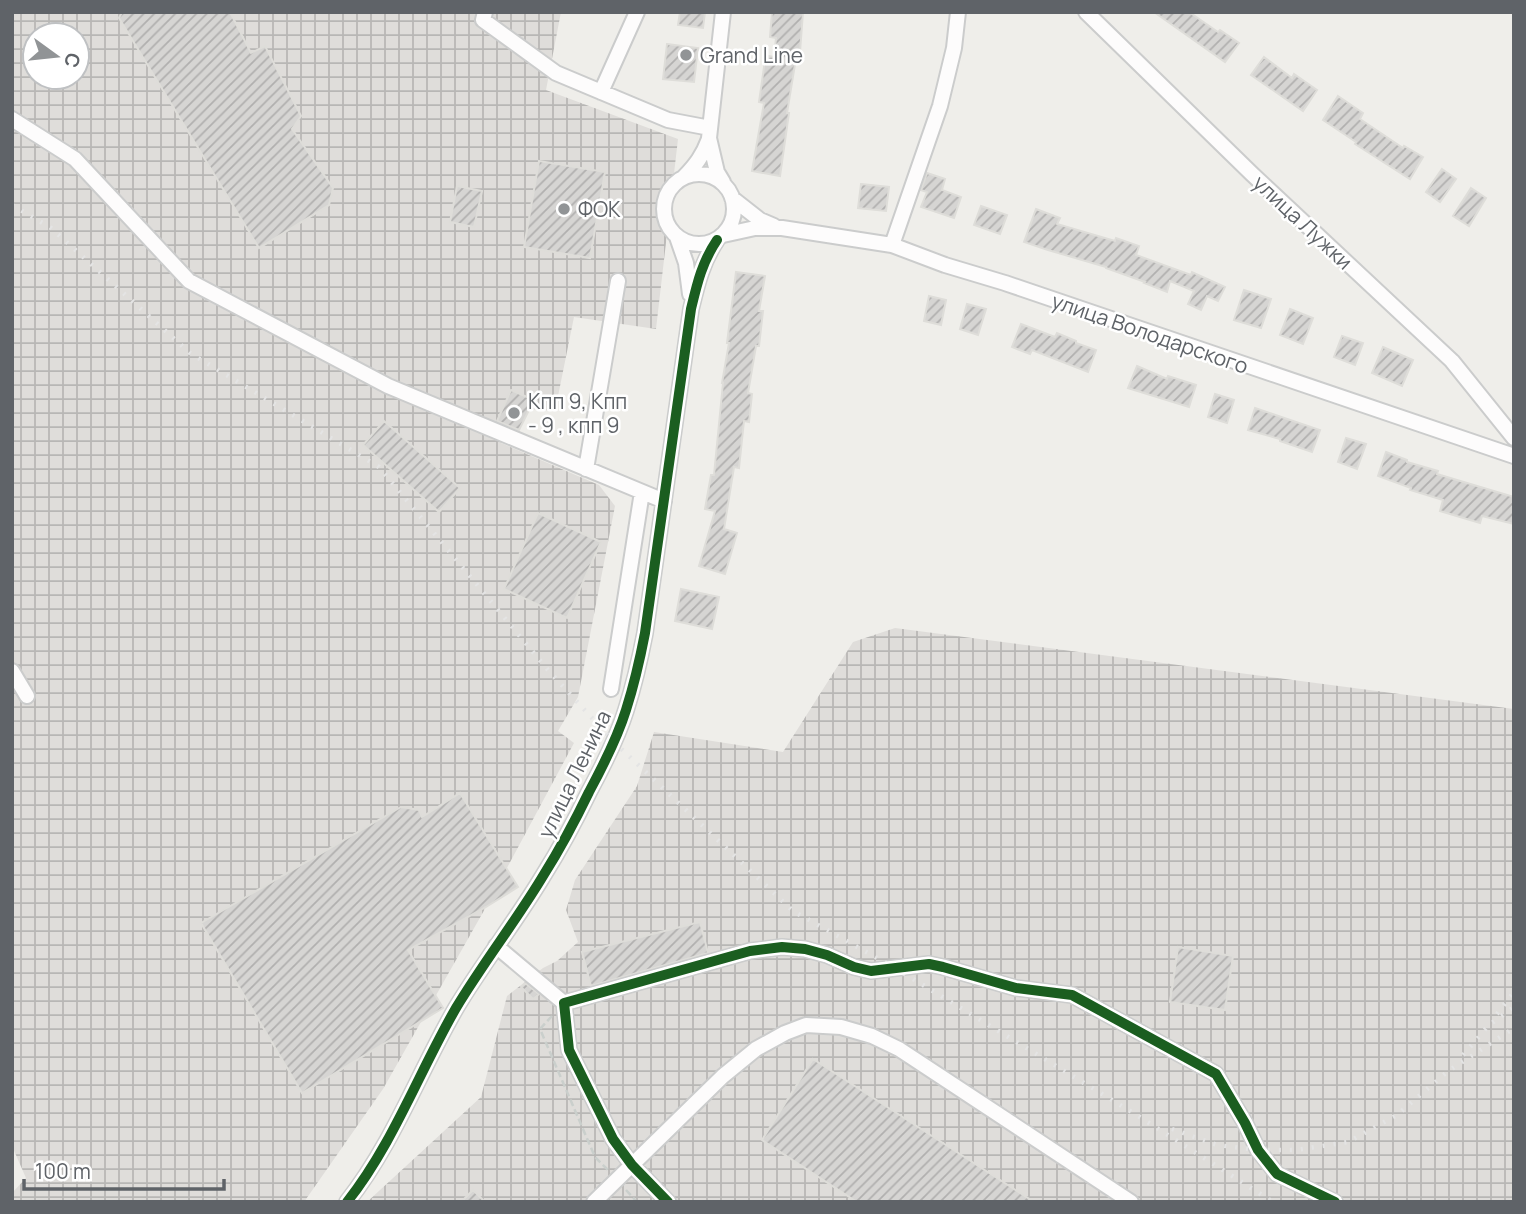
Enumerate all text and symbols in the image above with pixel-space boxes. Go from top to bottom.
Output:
north arrow [21,21,91,91]
place label: Grand Line [700,41,803,69]
marker: Grand Line [678,47,694,63]
text: С [58,50,87,71]
street label: улица Лужки [1247,169,1359,275]
place label: ФОК [578,195,621,223]
marker: ФОК [556,201,572,217]
street label: улица Володарского [1048,286,1252,380]
place label: Кпп 9, Кпп - 9 , кпп 9 [528,387,627,439]
marker: Кпп 9, Кпп - 9 , кпп 9 [506,405,522,421]
street label: улица Ленина [531,705,617,843]
scale bar [24,1148,224,1192]
text: 100 m [35,1157,91,1185]

